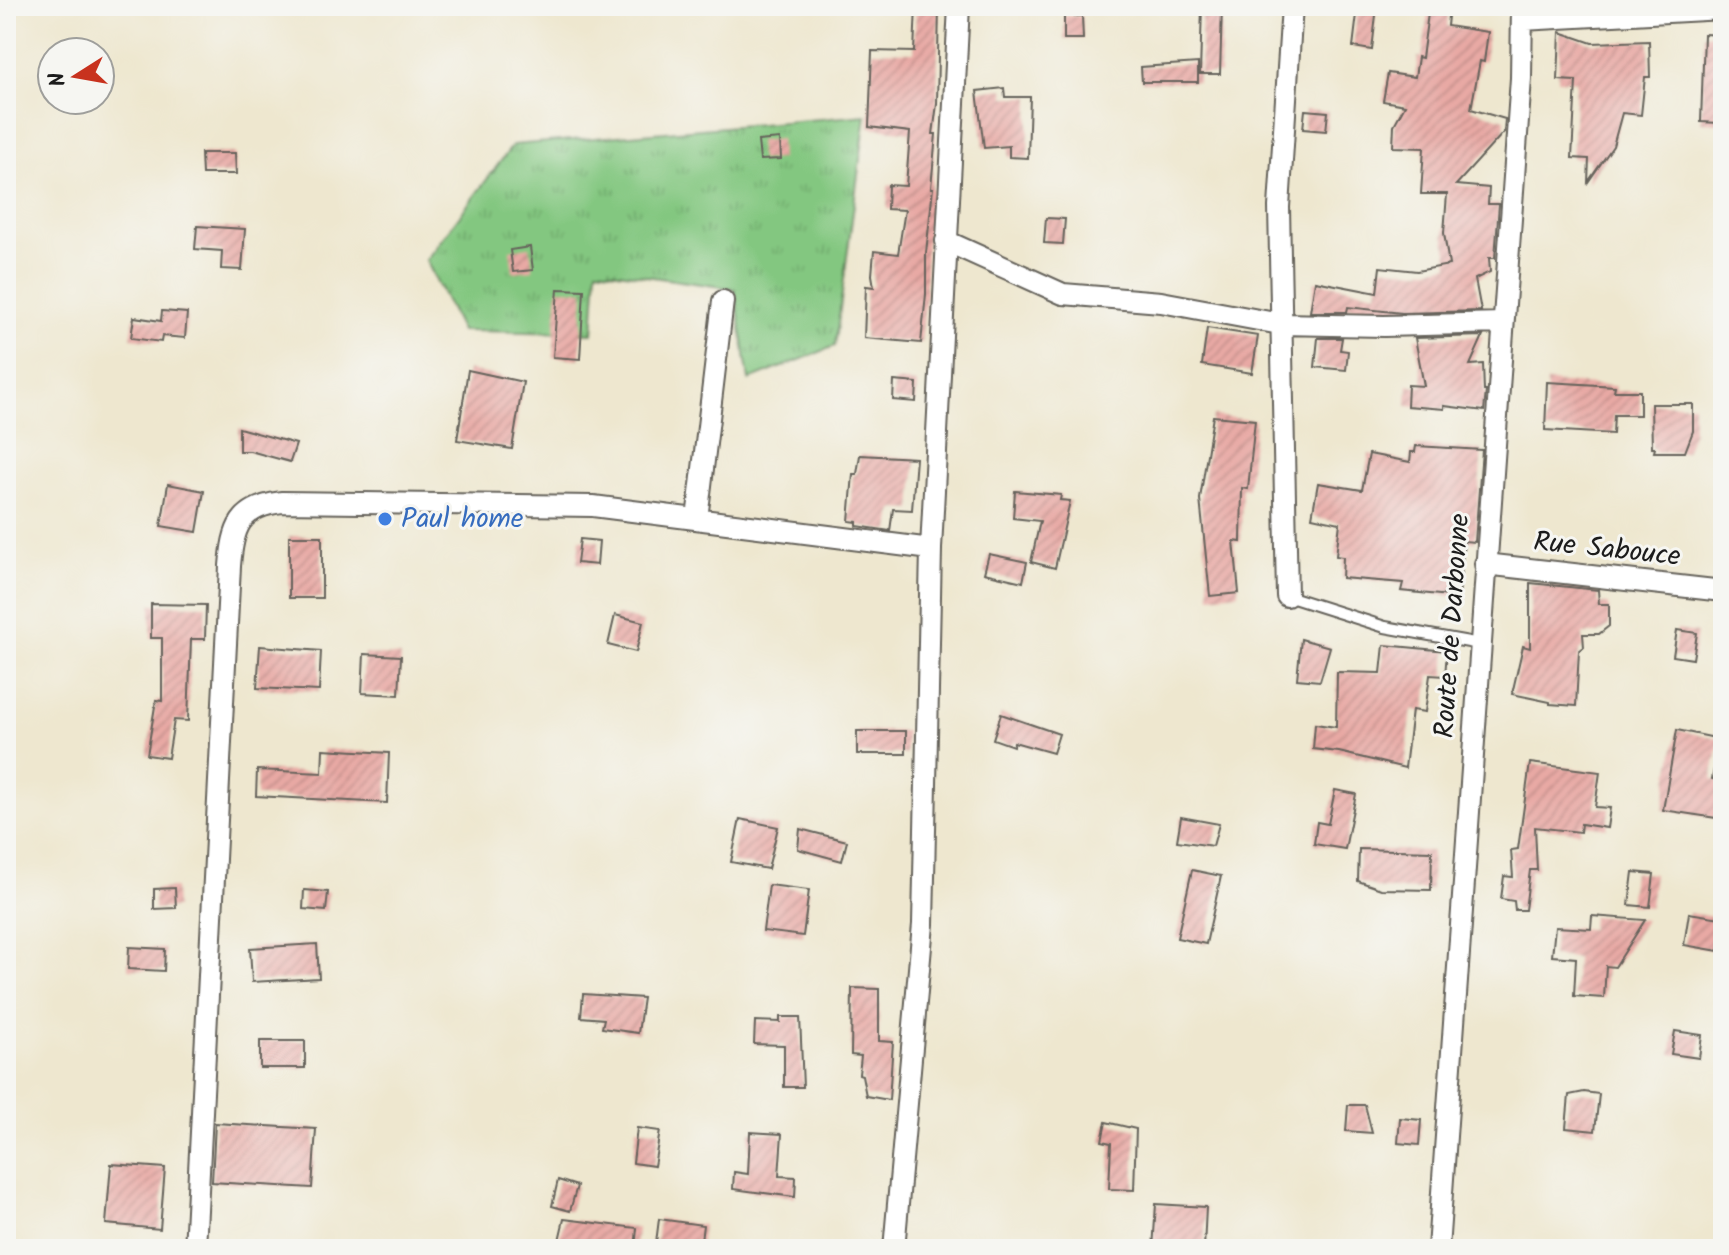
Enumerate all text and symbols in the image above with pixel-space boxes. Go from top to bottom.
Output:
north arrow [36,36,116,116]
text: N [40,69,77,89]
place label: Paul home [401,497,524,542]
marker: Paul home [376,510,394,528]
street label: Route de Darbonne [1423,512,1483,740]
street label: Rue Sabouce [1531,520,1683,580]

